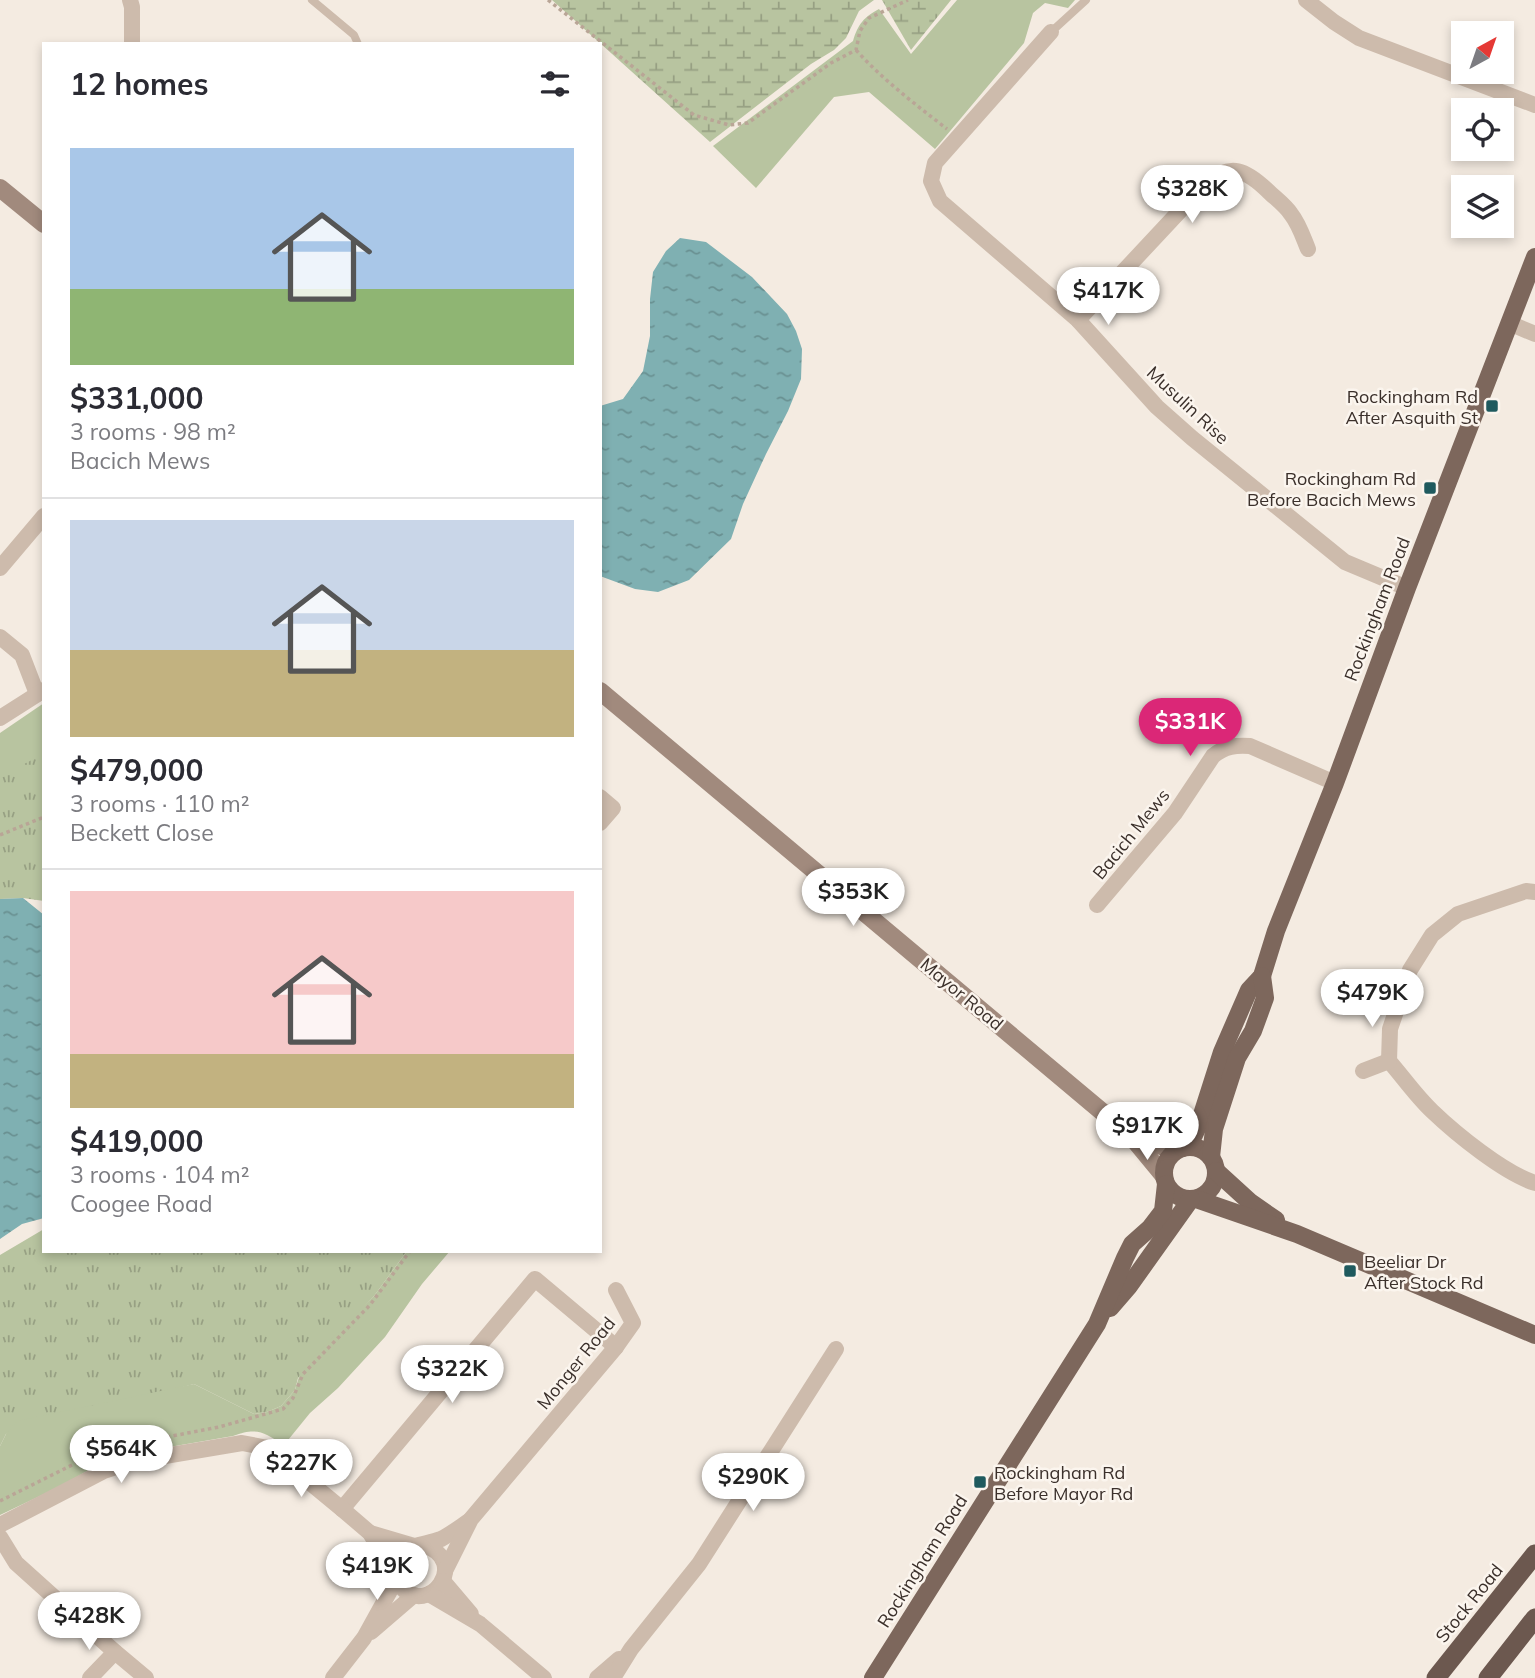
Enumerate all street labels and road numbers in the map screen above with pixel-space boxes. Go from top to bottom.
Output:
street label: Musulin Rise [1142,361,1234,449]
street label: Rockingham Road [1339,534,1415,684]
street label: Bacich Mews [1087,784,1175,884]
street label: Mayor Road [916,953,1008,1035]
street label: Monger Road [532,1312,620,1414]
street label: Rockingham Road [872,1490,972,1632]
street label: Stock Road [1430,1559,1508,1647]

